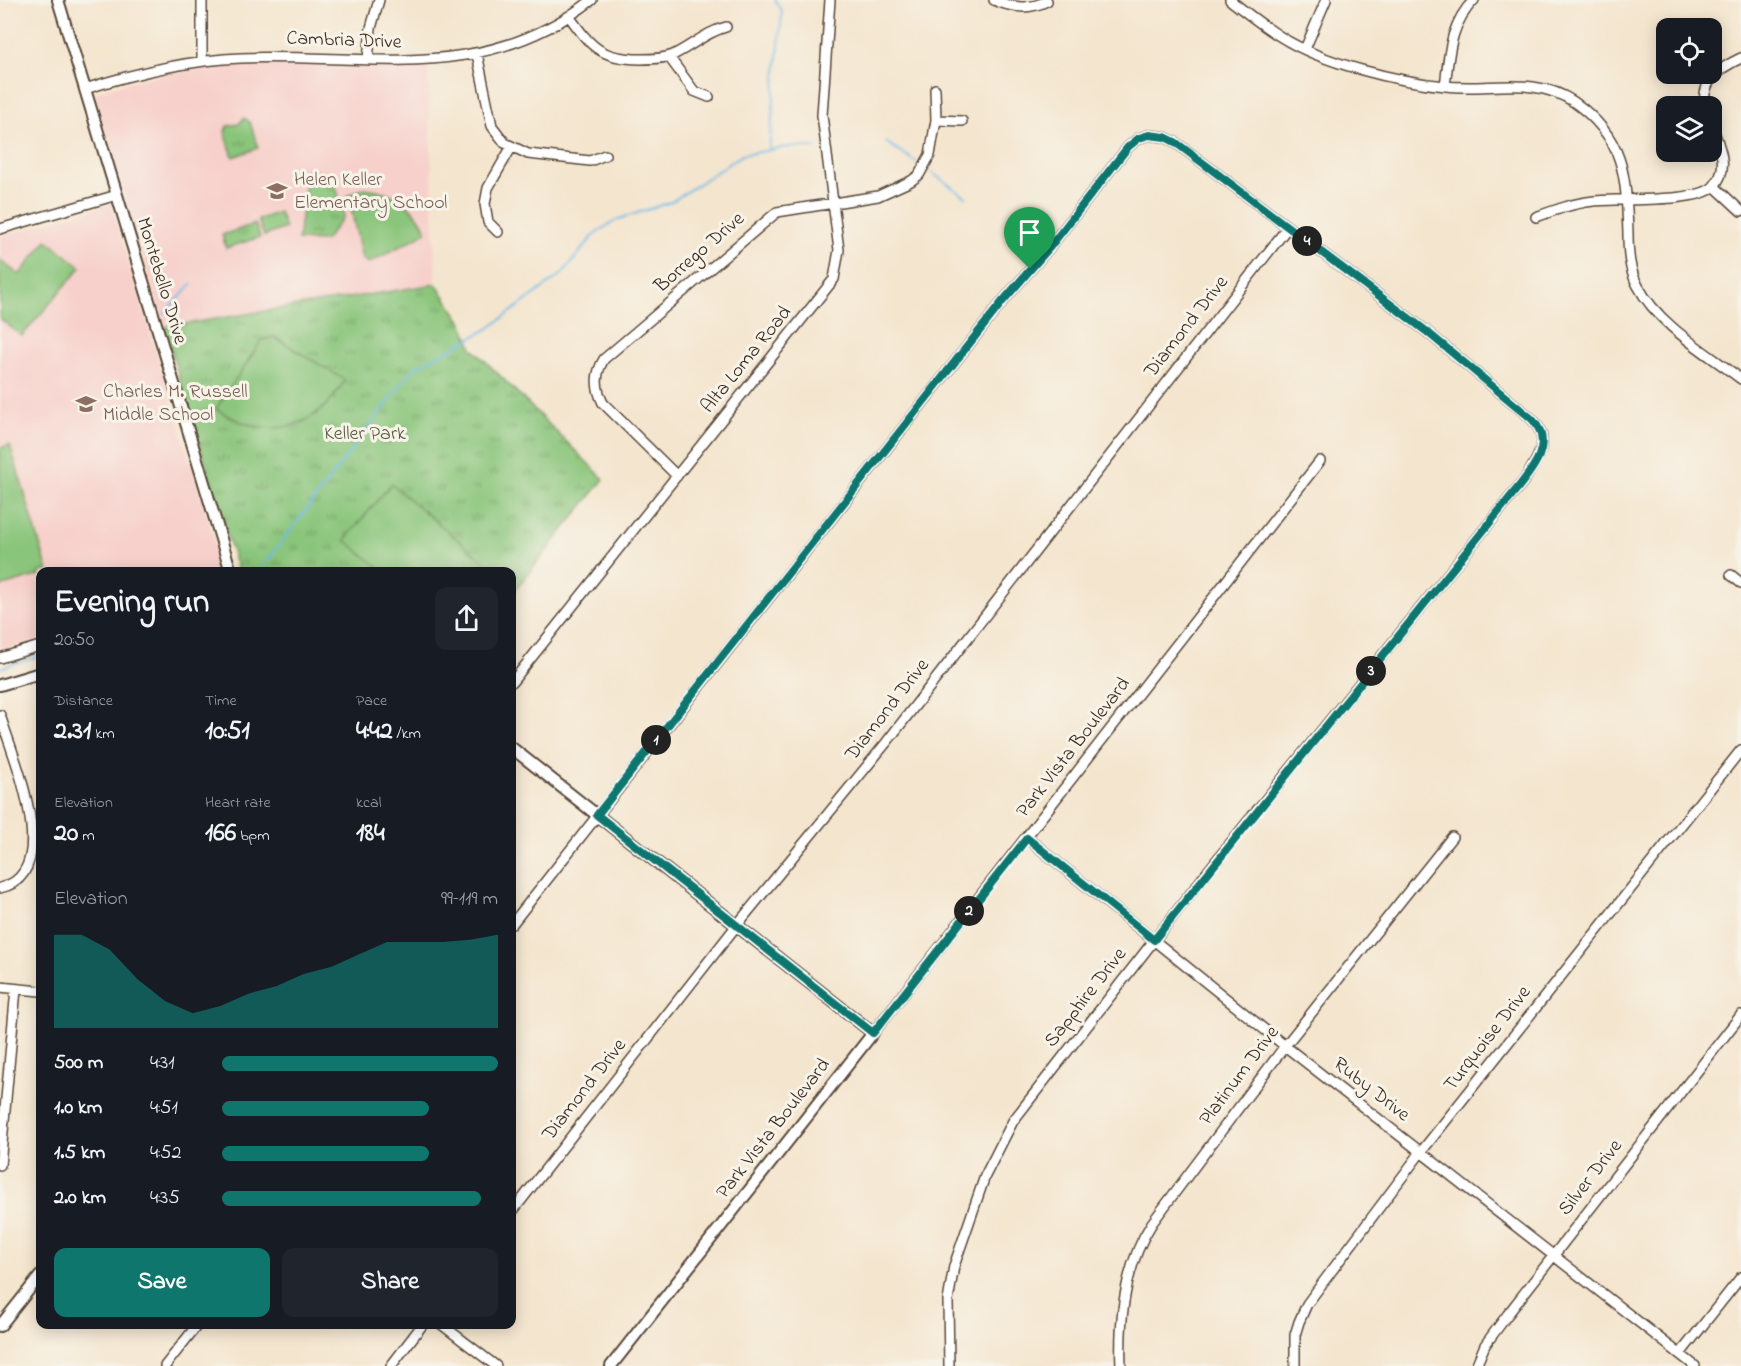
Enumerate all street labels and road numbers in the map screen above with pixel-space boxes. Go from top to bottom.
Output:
street label: Cambria Drive [286,24,402,58]
street label: Borrego Drive [648,205,752,302]
street label: Montebello Drive [128,214,194,348]
street label: Diamond Drive [1137,270,1236,385]
street label: Alta Loma Road [695,300,799,420]
street label: Diamond Drive [838,653,937,768]
street label: Park Vista Boulevard [1010,672,1138,824]
street label: Sapphire Drive [1038,942,1134,1054]
street label: Turquoise Drive [1437,980,1539,1098]
street label: Platinum Drive [1193,1020,1287,1132]
street label: Diamond Drive [535,1033,634,1148]
street label: Ruby Drive [1326,1051,1416,1129]
street label: Park Vista Boulevard [710,1053,838,1205]
street label: Silver Drive [1552,1134,1630,1222]

